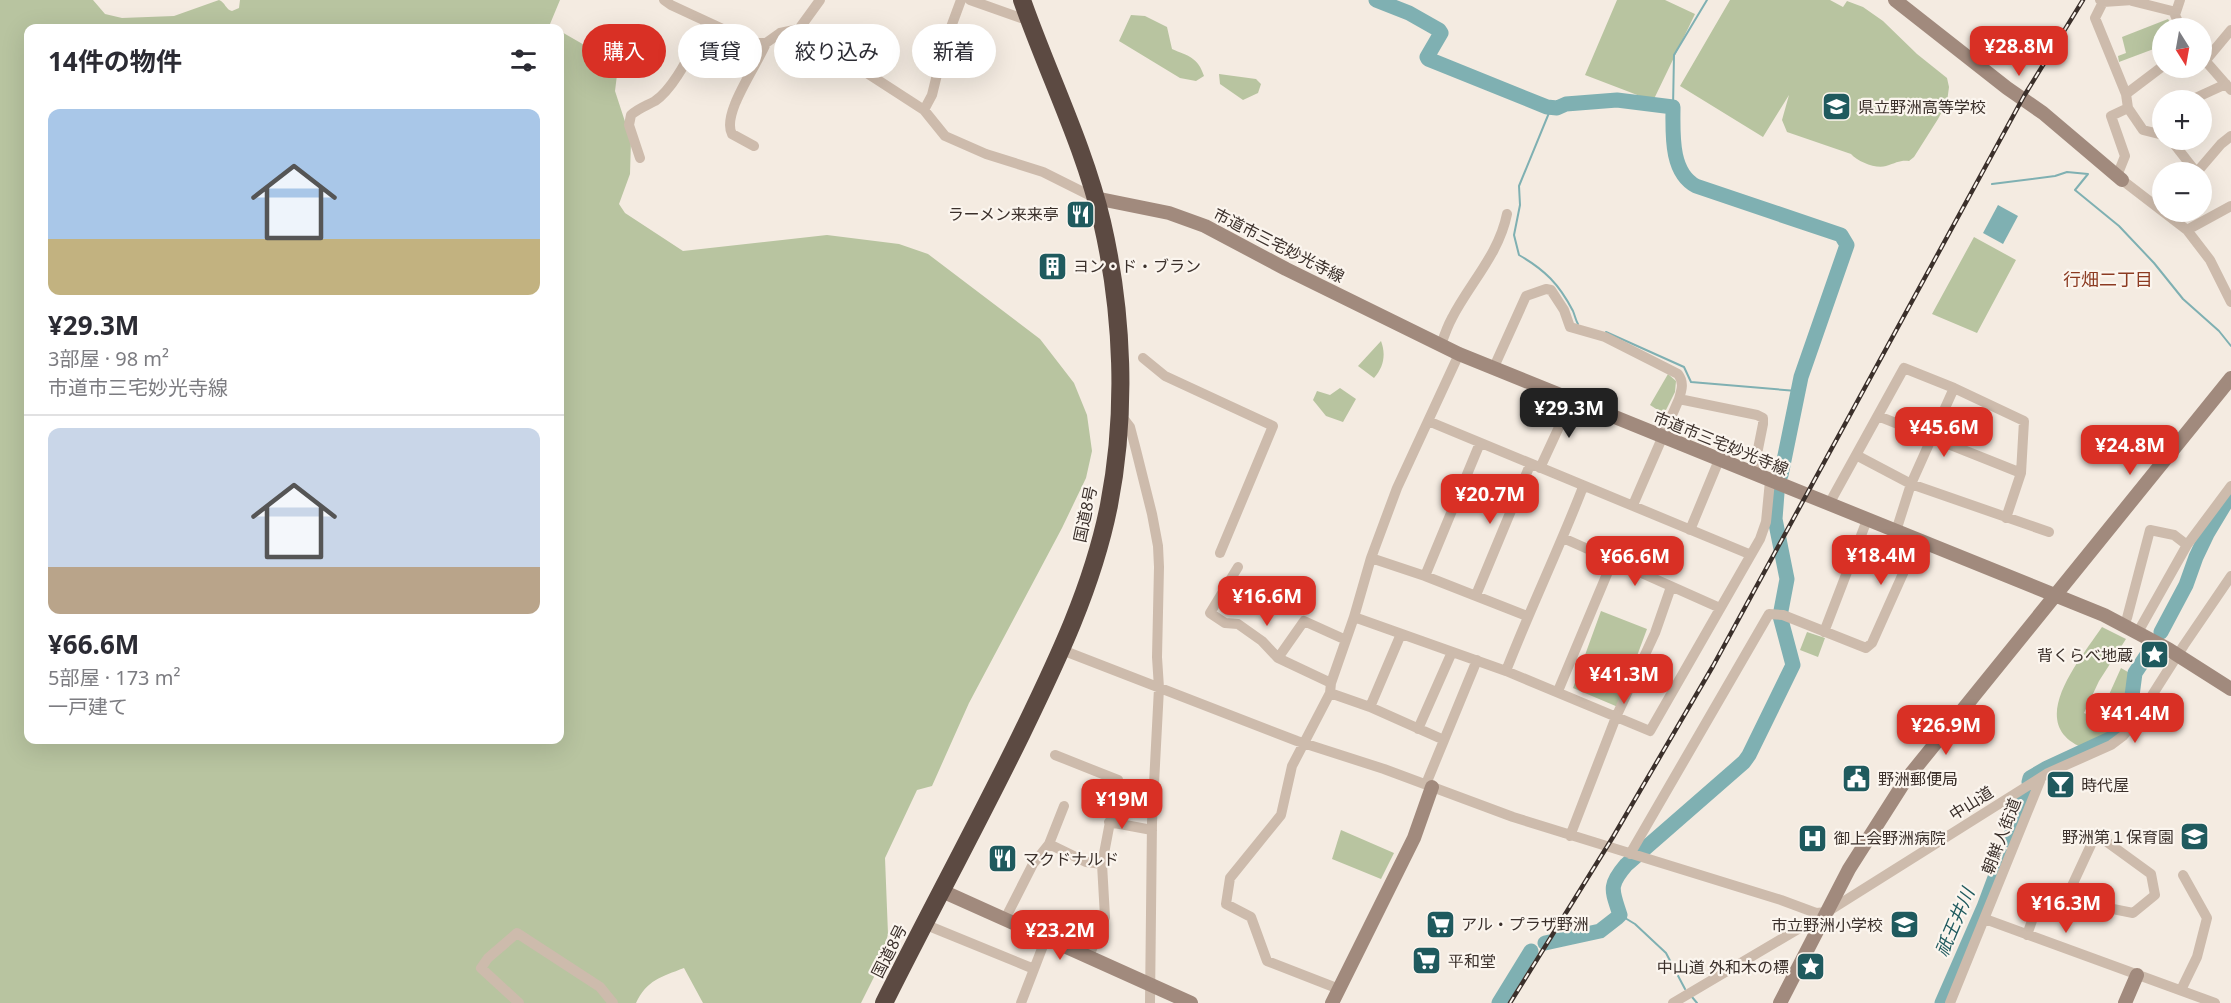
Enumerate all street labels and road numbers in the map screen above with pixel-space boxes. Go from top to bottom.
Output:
street label: 市道市三宅妙光寺線 [1210,203,1348,287]
street label: 市道市三宅妙光寺線 [1650,406,1792,480]
street label: 国道8号 [1068,484,1102,544]
street label: 中山道 [1945,781,1997,825]
street label: 朝鮮人街道 [1976,795,2026,877]
street label: 国道8号 [866,921,912,981]

